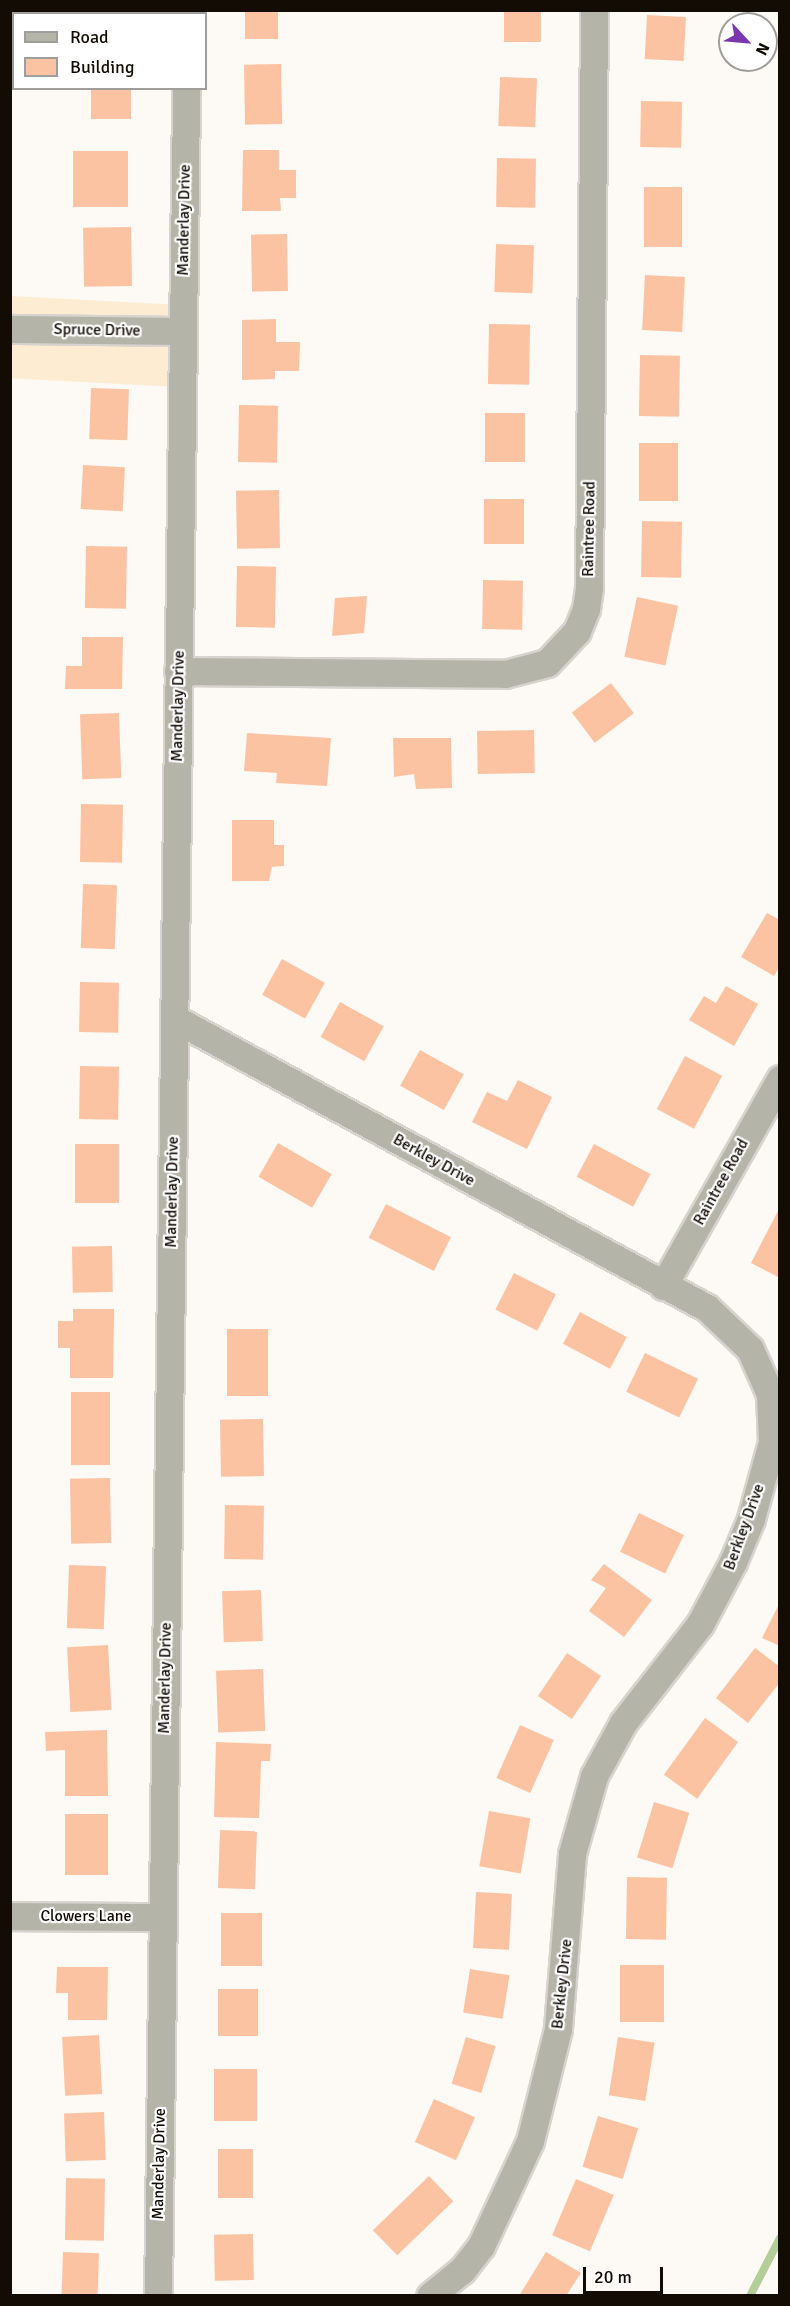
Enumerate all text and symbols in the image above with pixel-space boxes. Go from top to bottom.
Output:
legend [12,12,207,90]
north arrow [718,12,778,72]
text: Road [70,26,109,48]
text: N [751,40,774,58]
text: Building [70,56,134,78]
street label: Manderlay Drive [173,164,195,276]
street label: Spruce Drive [53,320,141,340]
street label: Raintree Road [579,481,599,577]
street label: Manderlay Drive [167,650,189,762]
street label: Berkley Drive [390,1130,478,1190]
street label: Manderlay Drive [161,1136,183,1248]
street label: Raintree Road [689,1136,753,1228]
street label: Berkley Drive [720,1481,768,1573]
street label: Manderlay Drive [154,1622,176,1734]
street label: Clowers Lane [40,1906,132,1926]
street label: Berkley Drive [548,1938,576,2030]
street label: Manderlay Drive [148,2108,170,2220]
scale bar [586,2255,666,2293]
text: 20 m [594,2266,632,2288]

